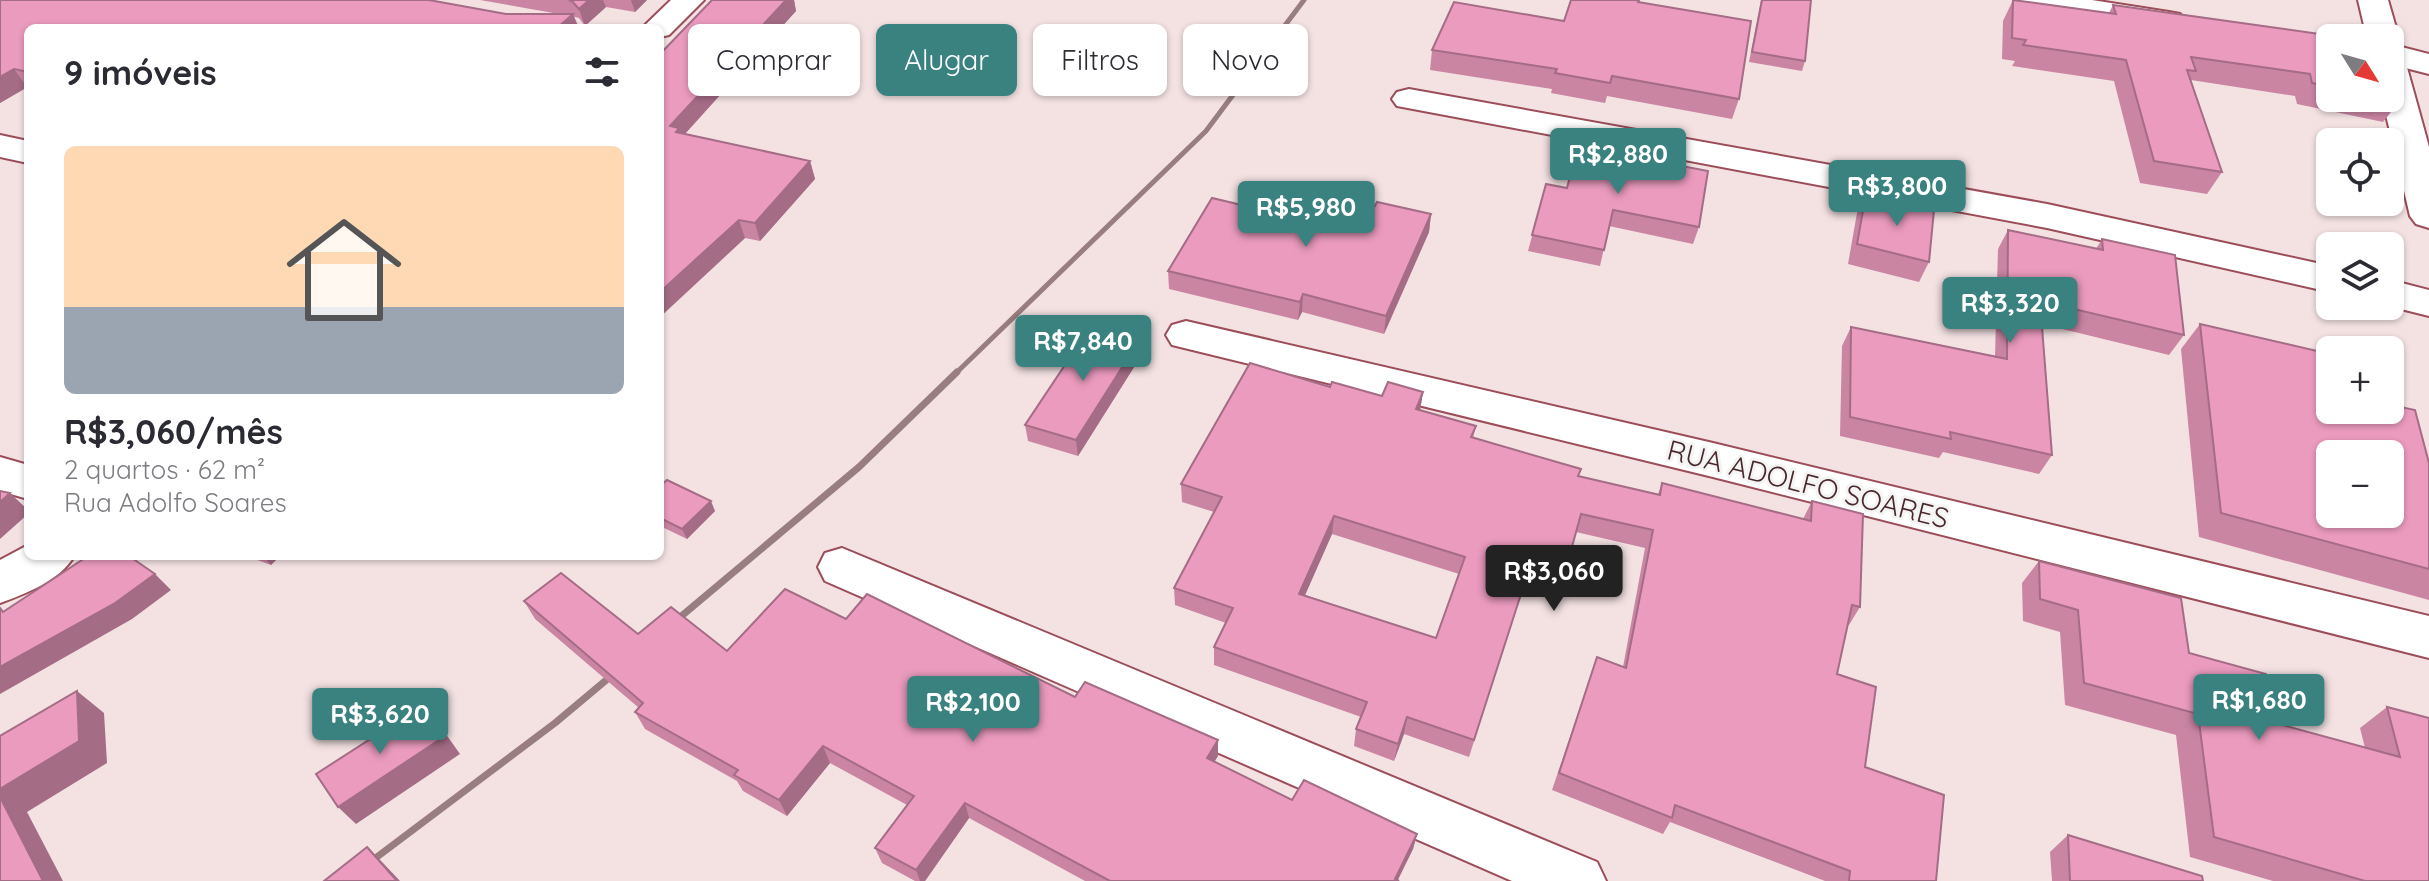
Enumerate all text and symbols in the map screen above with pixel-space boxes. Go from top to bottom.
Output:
chip: Comprar [688,24,860,96]
chip: Alugar [876,24,1017,96]
chip: Filtros [1033,24,1167,96]
chip: Novo [1183,24,1308,96]
north arrow [2316,24,2404,112]
map controls [2316,24,2404,528]
icon: filters [580,50,624,94]
text: 9 imóveis [64,51,217,94]
pin: R$2,880 [1544,128,1692,196]
button: locate [2316,128,2404,216]
text: R$2,880 [1568,137,1668,170]
pin: R$3,800 [1823,160,1971,228]
text: R$3,800 [1847,169,1947,202]
pin: R$5,980 [1232,181,1380,249]
text: R$5,980 [1256,190,1356,223]
icon: home [272,198,416,342]
button: layers [2316,232,2404,320]
pin: R$3,320 [1936,277,2084,345]
text: R$3,320 [1960,286,2060,319]
pin: R$7,840 [1009,315,1157,383]
text: R$7,840 [1033,324,1133,357]
button: + [2316,336,2404,424]
text: R$3,060/mês [64,410,283,453]
street label: RUA ADOLFO SOARES [1664,432,1953,535]
button: − [2316,440,2404,528]
text: 2 quartos · 62 m² [64,453,265,486]
text: Rua Adolfo Soares [64,486,287,519]
pin: R$3,060 [1480,545,1628,613]
text: R$3,060 [1504,554,1604,587]
pin: R$1,680 [2185,674,2333,742]
pin: R$2,100 [899,676,1047,744]
text: R$1,680 [2211,683,2307,716]
text: R$2,100 [925,685,1021,718]
pin: R$3,620 [306,688,454,756]
text: R$3,620 [330,697,430,730]

